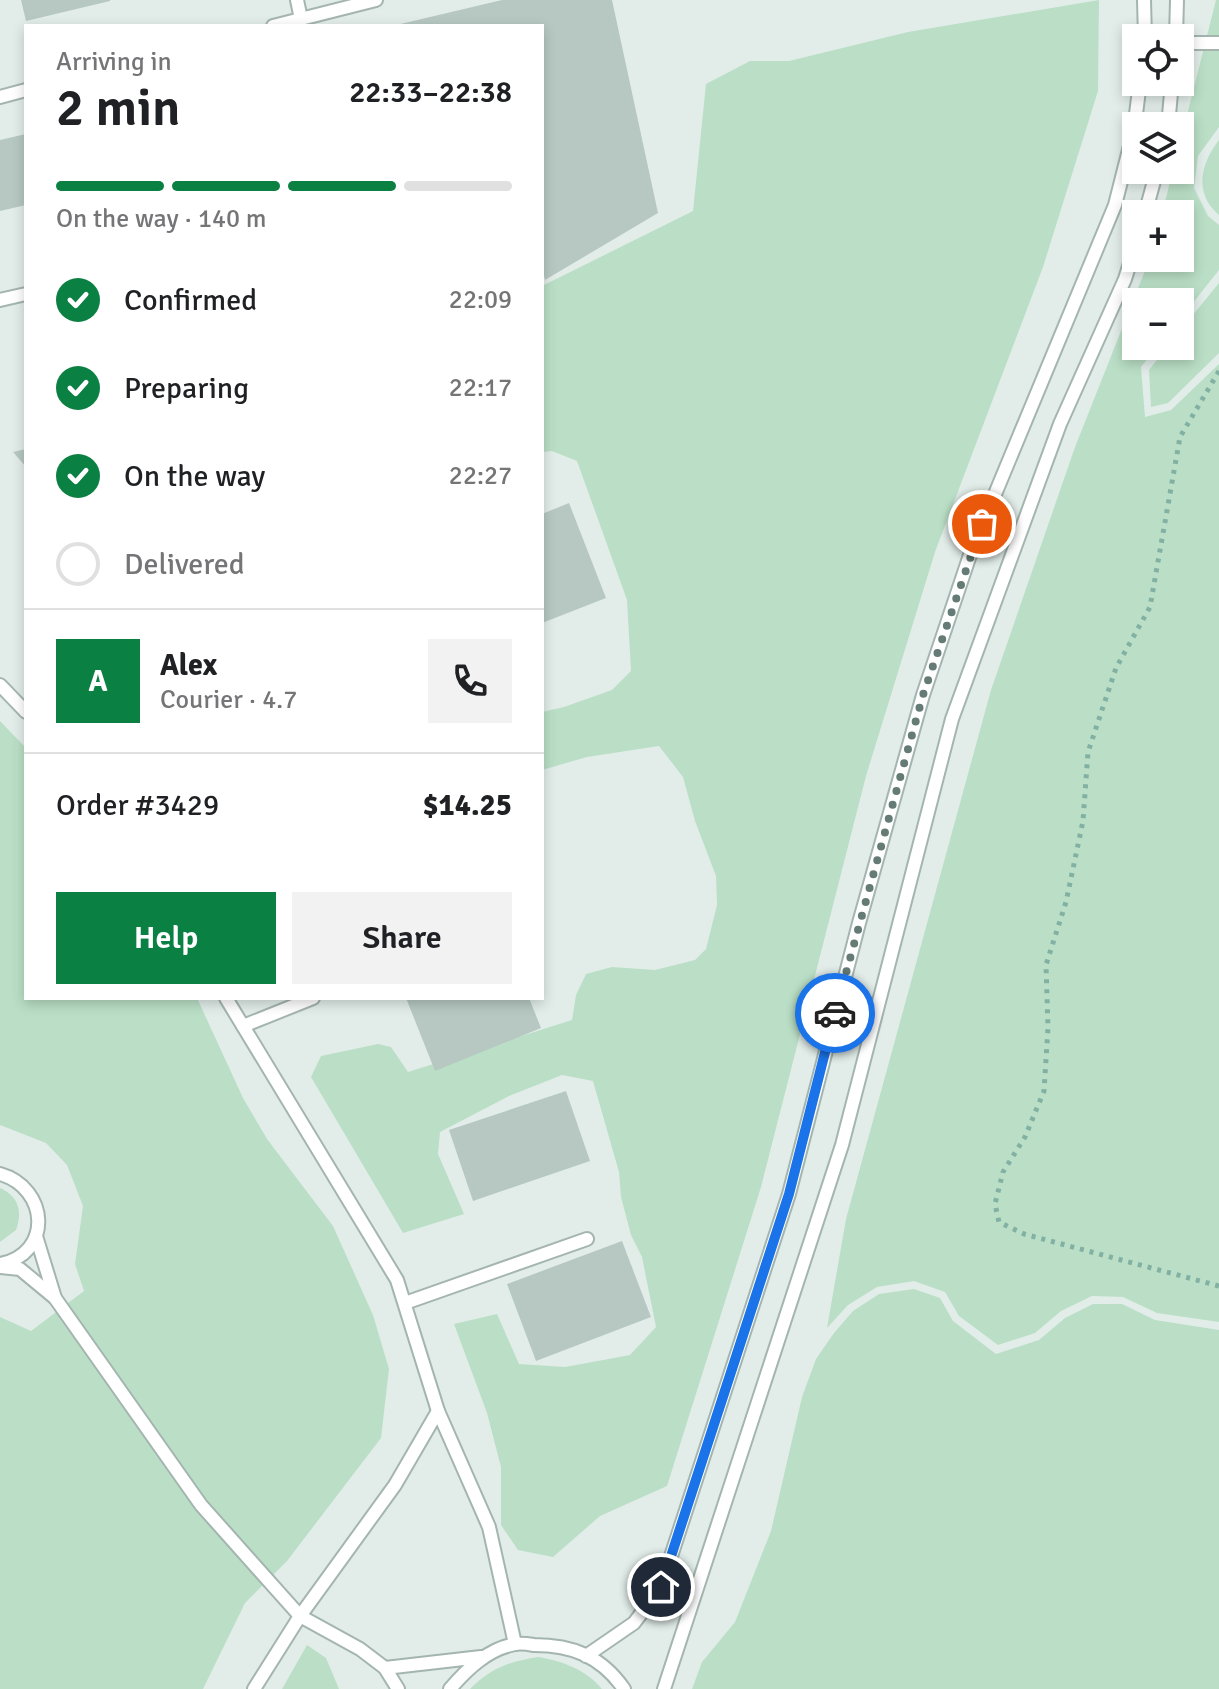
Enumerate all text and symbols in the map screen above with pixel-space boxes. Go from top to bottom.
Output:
map controls [1122,24,1194,360]
button: locate [1122,24,1194,96]
text: Arriving in [56,46,172,78]
text: 22:33–22:38 [349,74,512,111]
text: 2 min [56,76,181,140]
button: layers [1122,112,1194,184]
button: + [1122,200,1194,272]
text: On the way · 140 m [56,203,266,235]
icon: check [56,278,100,322]
text: Confirmed [124,282,257,319]
text: 22:09 [449,284,512,316]
button: − [1122,288,1194,360]
icon: check [56,366,100,410]
text: Preparing [124,370,249,407]
text: 22:17 [449,372,512,404]
icon: check [56,454,100,498]
text: On the way [124,458,265,495]
text: 22:27 [449,460,512,492]
pin [948,490,1016,558]
icon: bag [960,502,1004,546]
text: Delivered [124,546,245,583]
button: phone [428,639,512,723]
text: Alex [160,647,217,684]
text: A [88,663,108,700]
text: Courier · 4.7 [160,684,297,716]
text: Order #3429 [56,787,219,824]
text: $14.25 [422,787,512,824]
button: Help [56,892,276,984]
button: Share [292,892,512,984]
courier [795,973,875,1053]
icon: car [813,991,857,1035]
pin [627,1553,695,1621]
icon: home [639,1565,683,1609]

